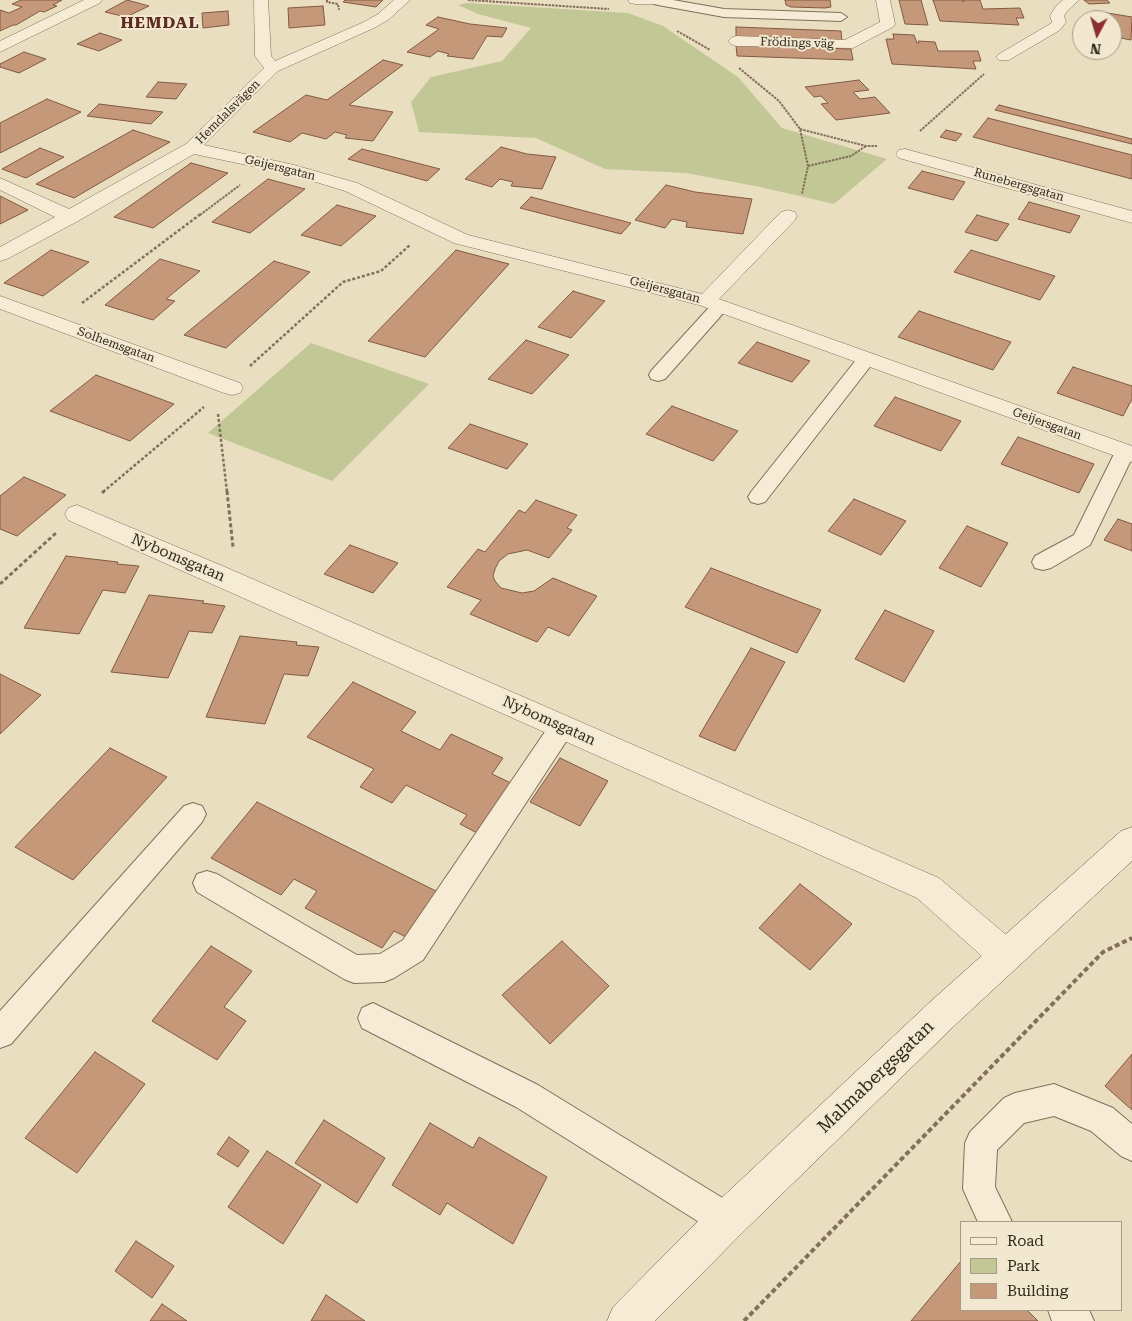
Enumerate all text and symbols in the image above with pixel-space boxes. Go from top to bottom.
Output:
north arrow [1072,10,1122,60]
district label: HEMDAL [120,13,200,33]
street label: Frödings väg [760,35,834,51]
text: N [1089,40,1102,57]
street label: Hemdalsvägen [193,77,263,147]
street label: Geijersgatan [243,152,317,184]
street label: Runebergsgatan [972,165,1066,205]
street label: Geijersgatan [628,274,702,306]
street label: Solhemsgatan [75,324,157,366]
street label: Geijersgatan [1010,405,1084,443]
street label: Nybomsgatan [128,530,228,586]
street label: Nybomsgatan [500,692,598,750]
street label: Malmabergsgatan [813,1016,939,1138]
legend [960,1221,1122,1311]
text: Road [1007,1232,1044,1250]
text: Park [1007,1257,1040,1275]
text: Building [1007,1282,1068,1300]

